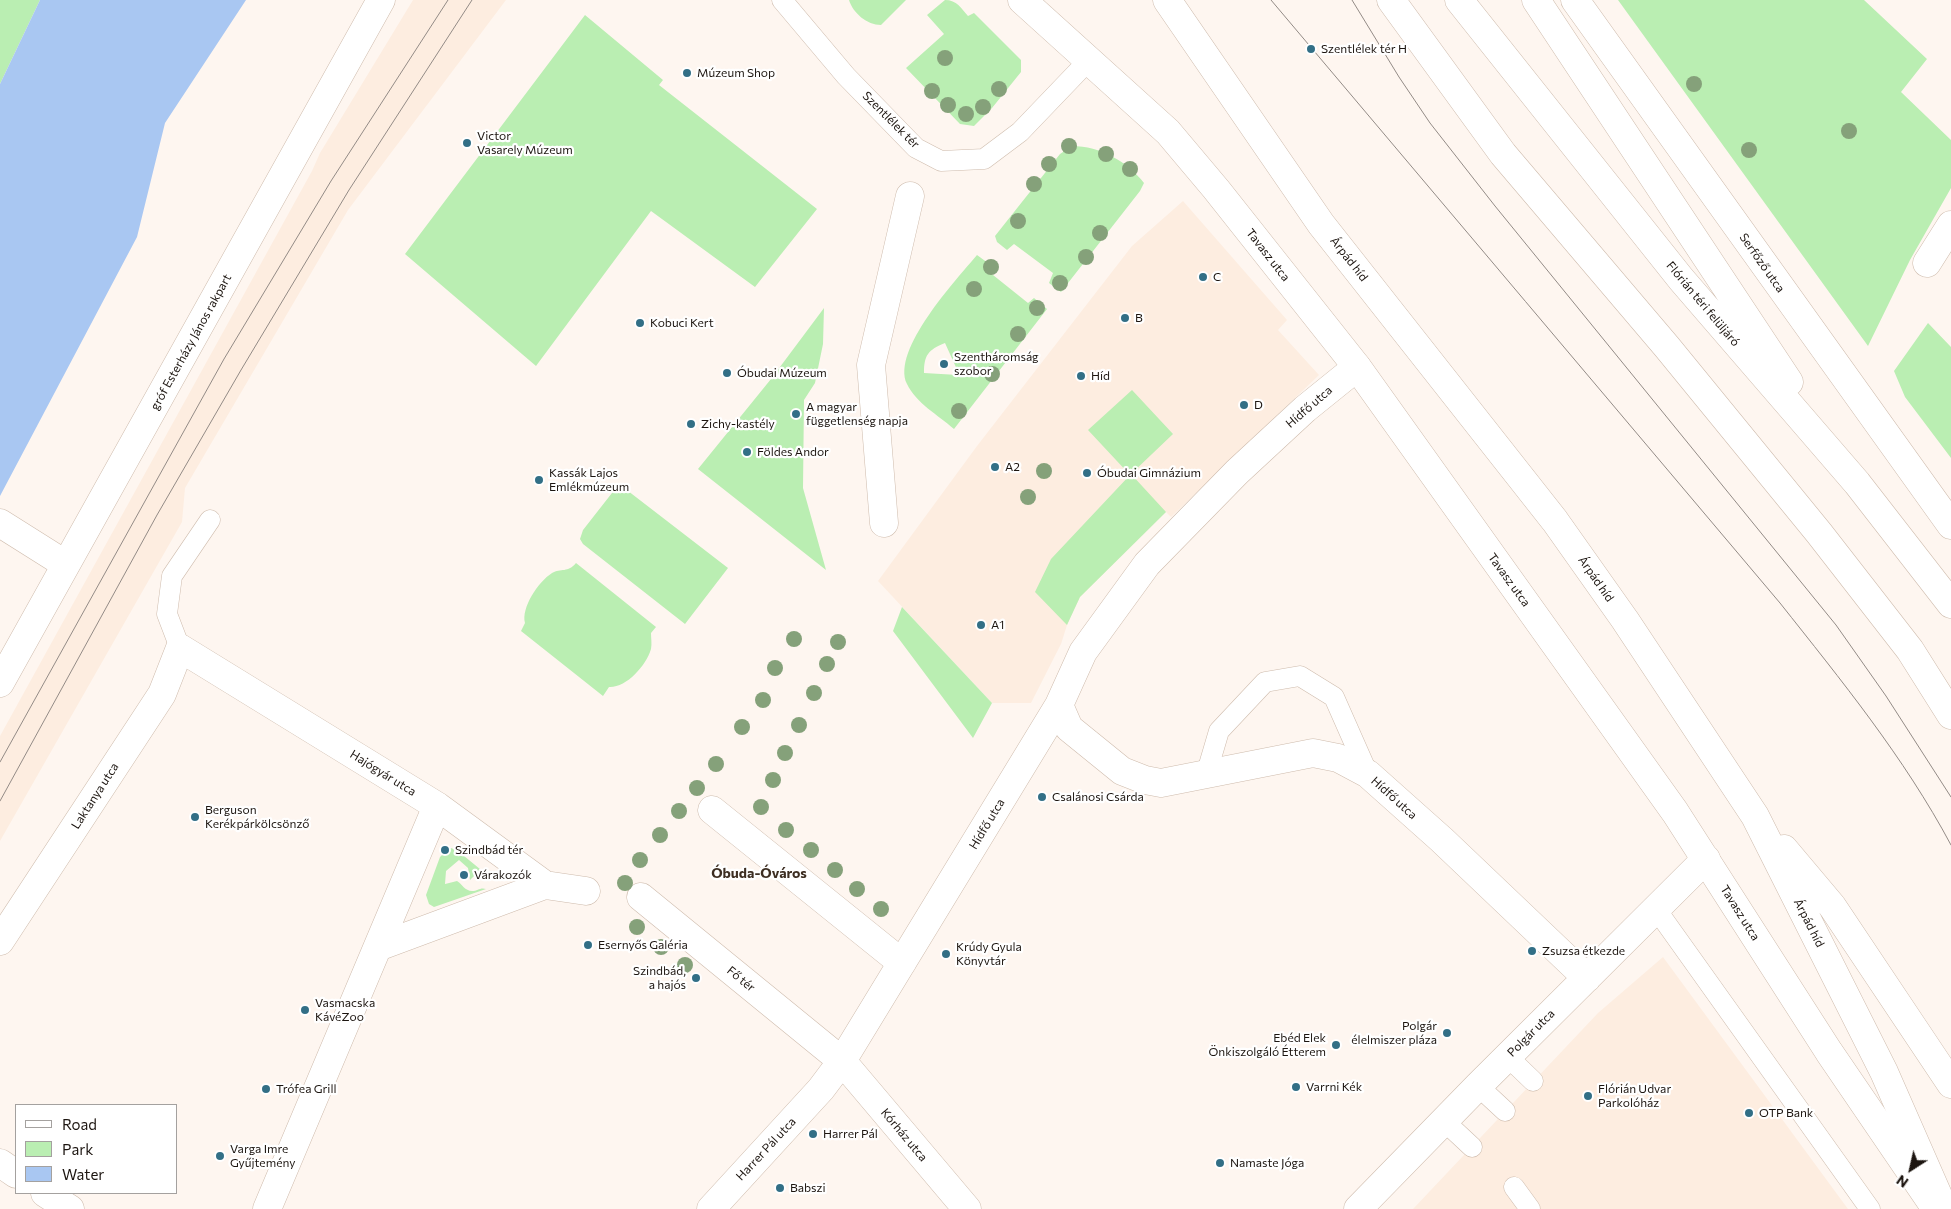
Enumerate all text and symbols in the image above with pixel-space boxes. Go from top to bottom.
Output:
place label: Szentlélek tér H [1321,42,1407,56]
marker: Szentlélek tér H [1305,43,1317,55]
place label: Múzeum Shop [697,66,775,80]
marker: Múzeum Shop [681,67,693,79]
street label: Szentlélek tér [860,89,922,151]
place label: Victor Vasarely Múzeum [477,129,573,157]
marker: Victor Vasarely Múzeum [461,137,473,149]
street label: Tavasz utca [1243,226,1293,284]
street label: Serfőző utca [1736,231,1788,295]
street label: Árpád híd [1327,234,1371,284]
street label: Flórián téri felüljáró [1663,259,1743,349]
place label: C [1213,270,1221,284]
marker: C [1197,271,1209,283]
street label: gróf Esterházy János rakpart [148,272,234,412]
place label: B [1135,311,1143,325]
marker: B [1119,312,1131,324]
place label: Kobuci Kert [650,316,714,330]
marker: Kobuci Kert [634,317,646,329]
place label: Szentháromság szobor [954,350,1039,378]
marker: Szentháromság szobor [938,358,950,370]
place label: Óbudai Múzeum [737,366,827,380]
marker: Óbudai Múzeum [721,367,733,379]
place label: Híd [1091,369,1110,383]
marker: Híd [1075,370,1087,382]
street label: Hídfő utca [1283,383,1335,431]
place label: D [1254,398,1263,412]
marker: D [1238,399,1250,411]
place label: A magyar függetlenség napja [806,400,908,428]
marker: A magyar függetlenség napja [790,408,802,420]
place label: Zichy-kastély [701,417,775,431]
marker: Zichy-kastély [685,418,697,430]
place label: Földes Andor [757,445,829,459]
marker: Földes Andor [741,446,753,458]
place label: A2 [1005,460,1020,474]
marker: A2 [989,461,1001,473]
place label: Kassák Lajos Emlékmúzeum [549,466,629,494]
place label: Óbudai Gimnázium [1097,466,1201,480]
marker: Óbudai Gimnázium [1081,467,1093,479]
marker: Kassák Lajos Emlékmúzeum [533,474,545,486]
street label: Tavasz utca [1485,550,1533,610]
street label: Árpád híd [1575,553,1617,605]
place label: A1 [991,618,1004,632]
marker: A1 [975,619,987,631]
street label: Hajógyár utca [347,747,419,799]
street label: Laktanya utca [68,760,122,832]
street label: Hídfő utca [1368,774,1420,822]
place label: Csalánosi Csárda [1052,790,1144,804]
marker: Csalánosi Csárda [1036,791,1048,803]
street label: Hídfő utca [966,796,1008,852]
place label: Berguson Kerékpárkölcsönző [205,803,309,831]
marker: Berguson Kerékpárkölcsönző [189,811,201,823]
place label: Szindbád tér [455,843,523,857]
marker: Szindbád tér [439,844,451,856]
district label: Óbuda-Óváros [711,865,807,881]
place label: Várakozók [474,868,532,882]
marker: Várakozók [458,869,470,881]
street label: Tavasz utca [1717,883,1763,943]
street label: Árpád híd [1791,896,1827,950]
place label: Esernyős Galéria [598,938,688,952]
marker: Esernyős Galéria [582,939,594,951]
place label: Krúdy Gyula Könyvtár [956,940,1022,968]
place label: Zsuzsa étkezde [1542,944,1625,958]
marker: Zsuzsa étkezde [1526,945,1538,957]
marker: Krúdy Gyula Könyvtár [940,948,952,960]
street label: Fő tér [724,963,758,995]
place label: Szindbád, a hajós [633,964,686,992]
marker: Szindbád, a hajós [690,972,702,984]
place label: Vasmacska KávéZoo [315,996,375,1024]
marker: Vasmacska KávéZoo [299,1004,311,1016]
street label: Polgár utca [1504,1006,1558,1060]
place label: Polgár élelmiszer pláza [1351,1019,1437,1047]
marker: Polgár élelmiszer pláza [1441,1027,1453,1039]
place label: Ebéd Elek Önkiszolgáló Étterem [1208,1031,1326,1059]
marker: Ebéd Elek Önkiszolgáló Étterem [1330,1039,1342,1051]
place label: Varrni Kék [1306,1080,1362,1094]
marker: Varrni Kék [1290,1081,1302,1093]
place label: Trófea Grill [276,1082,336,1096]
place label: Flórián Udvar Parkolóház [1598,1082,1671,1110]
marker: Trófea Grill [260,1083,272,1095]
marker: Flórián Udvar Parkolóház [1582,1090,1594,1102]
legend [15,1104,178,1194]
street label: Kórház utca [878,1106,930,1164]
place label: OTP Bank [1759,1106,1813,1120]
marker: OTP Bank [1743,1107,1755,1119]
text: Road [62,1115,97,1133]
street label: Harrer Pál utca [733,1115,799,1183]
place label: Harrer Pál [823,1127,878,1141]
marker: Harrer Pál [807,1128,819,1140]
text: Park [62,1140,93,1158]
place label: Varga Imre Gyűjtemény [230,1142,295,1170]
north arrow [1886,1144,1936,1194]
marker: Varga Imre Gyűjtemény [214,1150,226,1162]
place label: Namaste Jóga [1230,1156,1304,1170]
marker: Namaste Jóga [1214,1157,1226,1169]
text: Water [62,1165,104,1183]
text: N [1893,1172,1911,1192]
place label: Babszi [790,1181,826,1195]
marker: Babszi [774,1182,786,1194]

